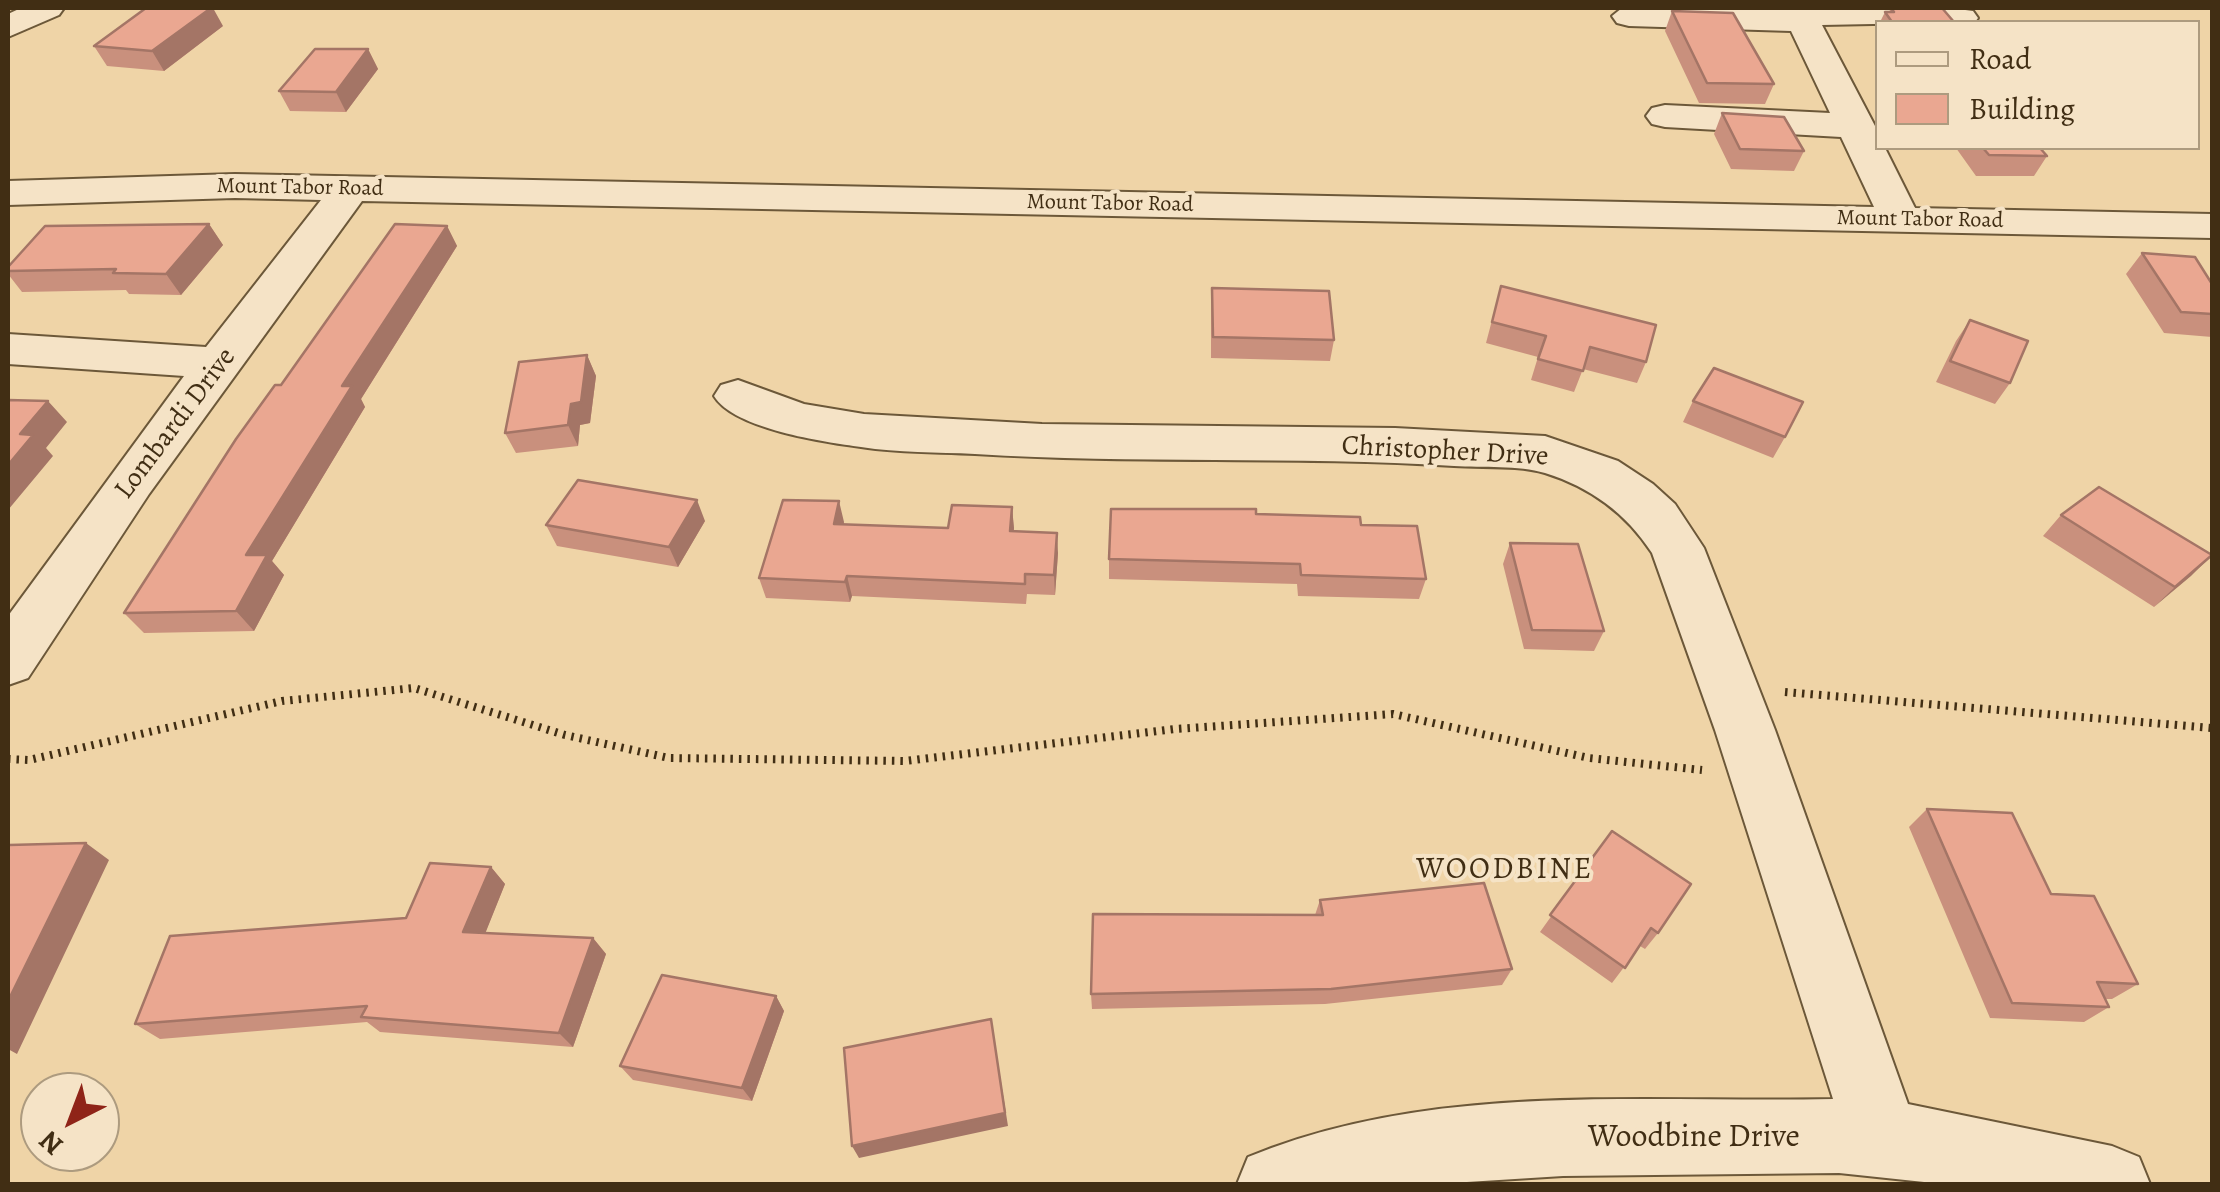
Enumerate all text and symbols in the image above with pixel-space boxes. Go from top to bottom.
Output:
legend [1875,20,2200,150]
text: Road [1969,39,2031,79]
text: Building [1969,89,2075,129]
street label: Mount Tabor Road [216,173,384,203]
street label: Mount Tabor Road [1026,189,1194,219]
street label: Mount Tabor Road [1836,205,2004,235]
street label: Lombardi Drive [108,342,244,506]
street label: Christopher Drive [1341,430,1549,474]
district label: WOODBINE [1416,853,1594,889]
north arrow [20,1072,120,1172]
street label: Woodbine Drive [1588,1119,1800,1157]
text: N [31,1122,72,1164]

